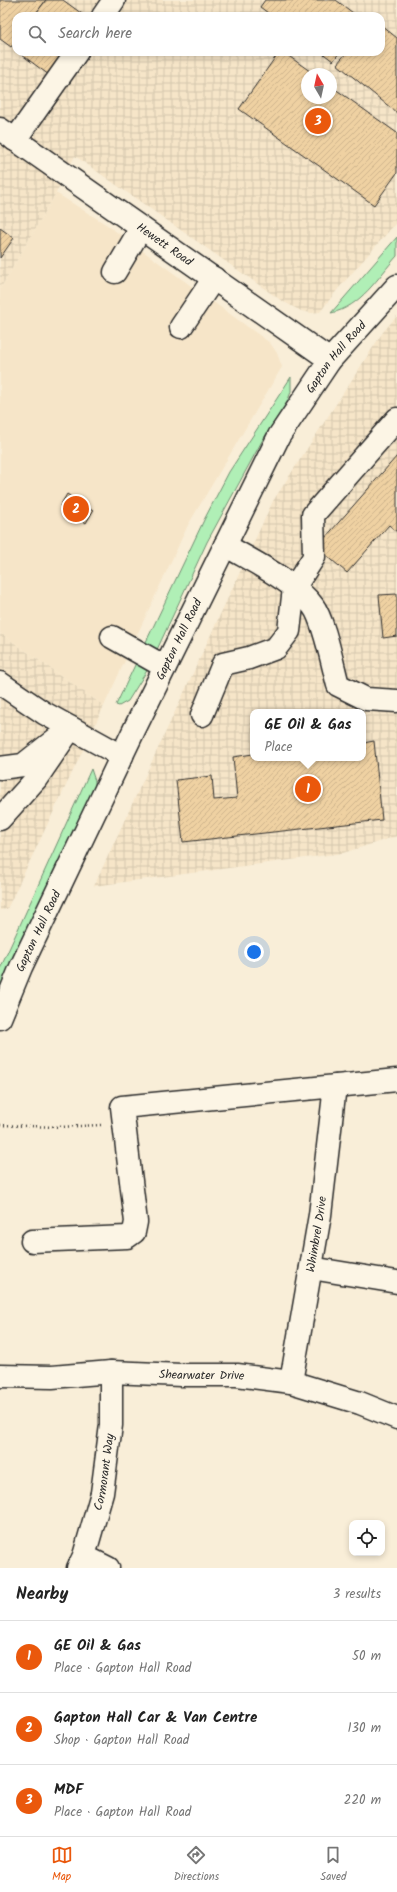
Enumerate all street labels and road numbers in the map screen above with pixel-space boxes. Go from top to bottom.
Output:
street label: Hewett Road [132,218,197,272]
street label: Gapton Hall Road [301,316,372,397]
street label: Gapton Hall Road [151,595,208,683]
street label: Gapton Hall Road [11,886,67,975]
street label: Whimbrel Drive [301,1195,332,1274]
street label: Shearwater Drive [159,1365,246,1386]
street label: Cormorant Way [88,1432,120,1513]

